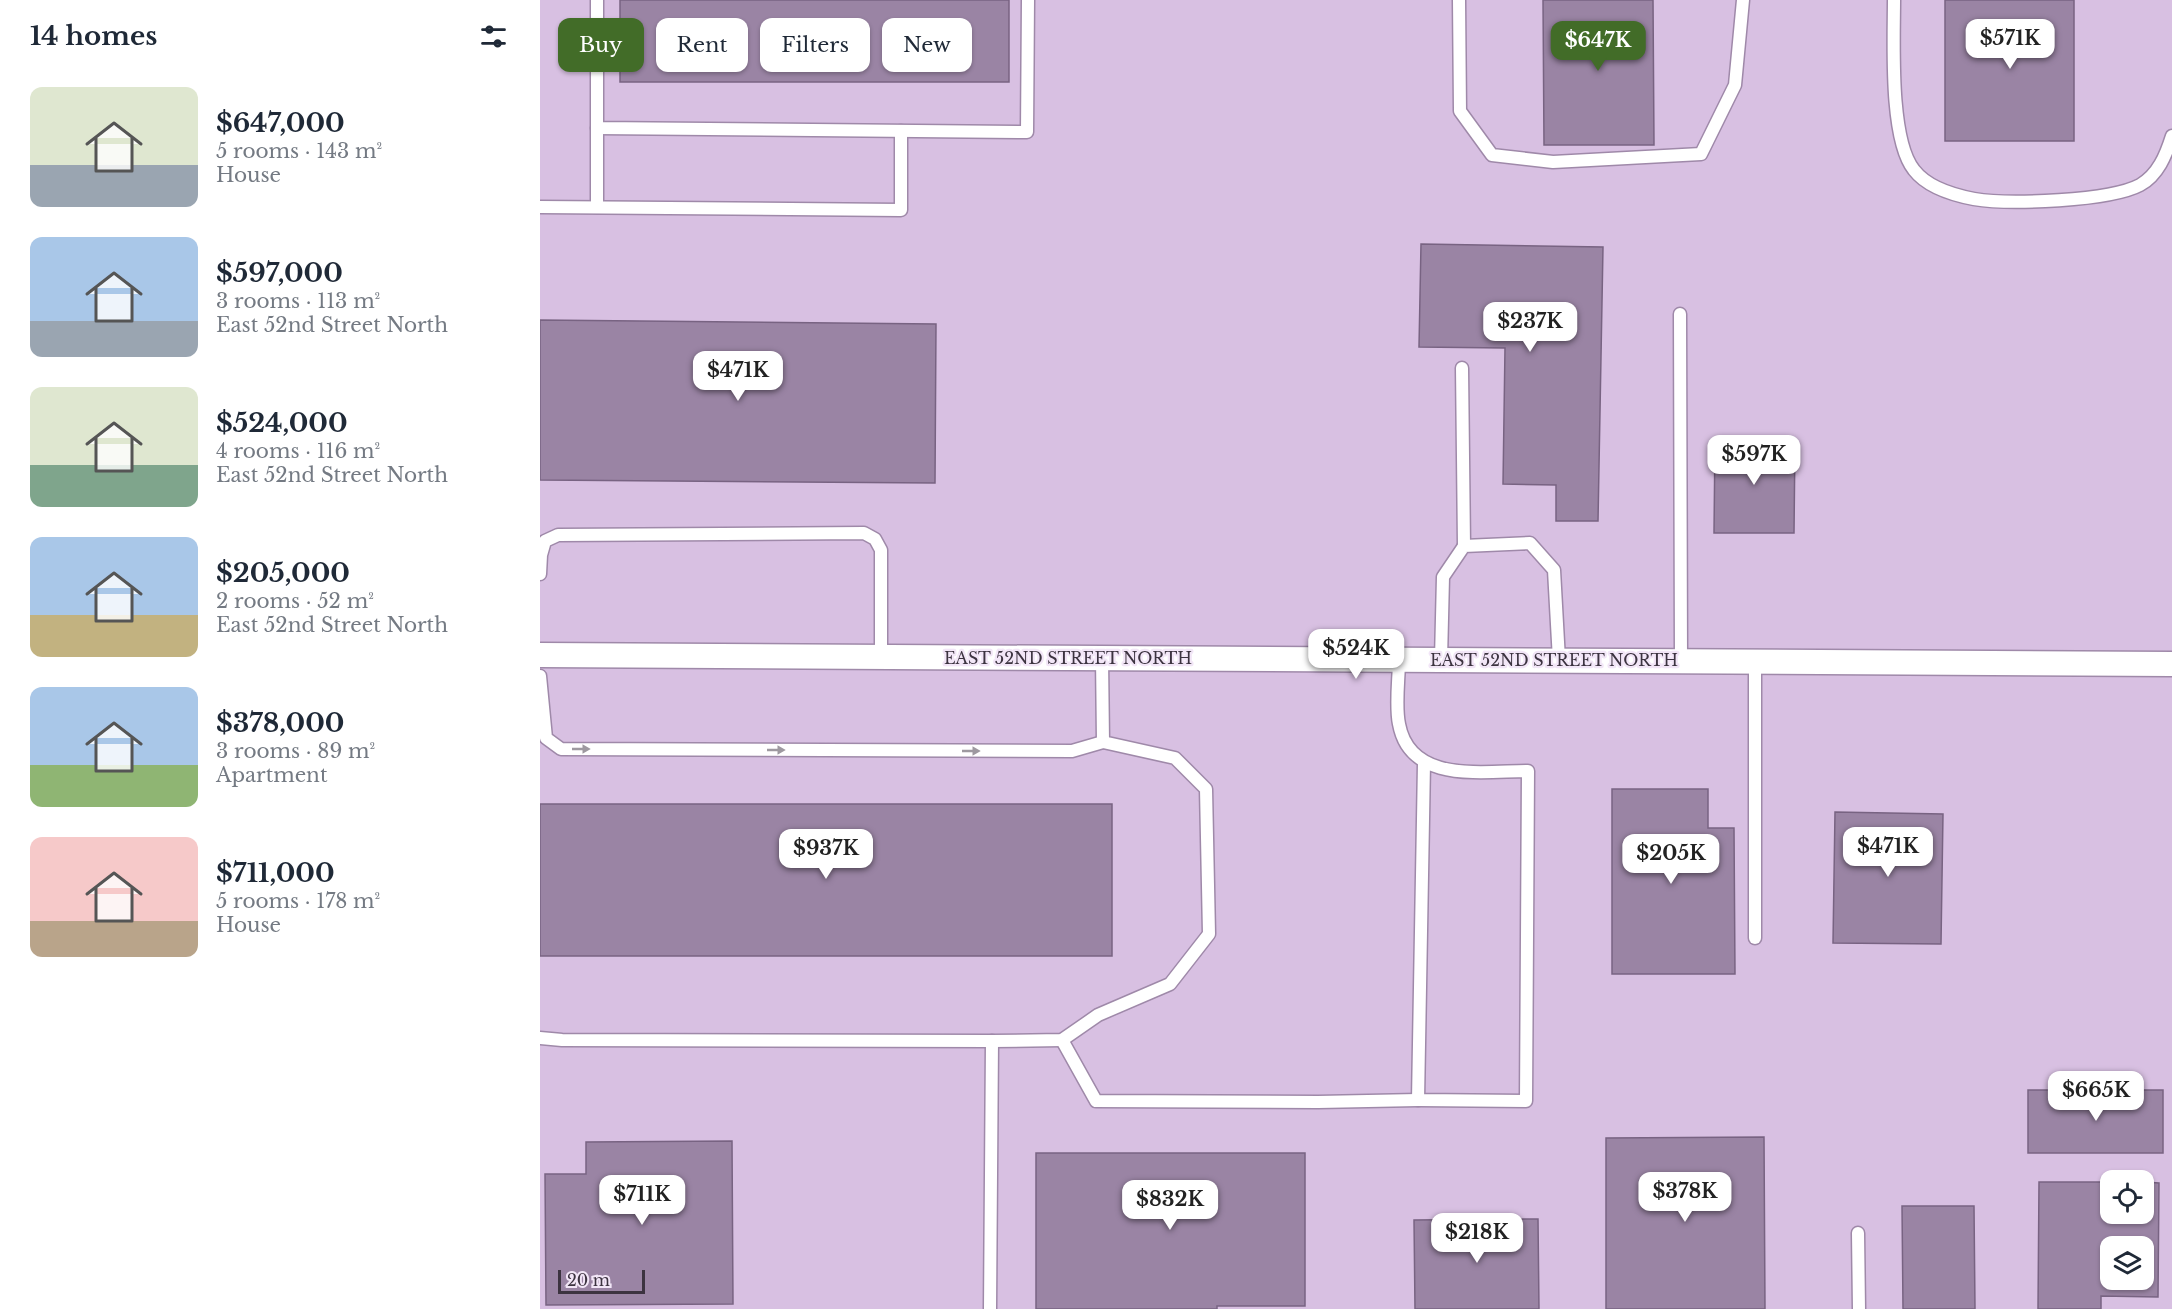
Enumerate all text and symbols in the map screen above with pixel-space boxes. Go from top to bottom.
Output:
chip: Buy [558,18,644,72]
chip: Rent [656,18,748,72]
chip: Filters [760,18,870,72]
chip: New [882,18,972,72]
pin: $571K [1968,19,2052,70]
text: 14 homes [30,20,157,52]
icon: filters [477,20,510,53]
pin: $647K [1556,21,1640,72]
text: $571K [1980,26,2040,50]
text: $647K [1565,28,1631,52]
text: $647,000 [216,107,345,139]
icon: home [78,111,150,183]
text: 5 rooms · 143 m² [216,139,382,163]
text: House [216,163,281,187]
text: $597,000 [216,257,343,289]
icon: home [78,261,150,333]
text: 3 rooms · 113 m² [216,289,380,313]
pin: $237K [1488,302,1572,353]
text: $237K [1497,309,1563,333]
text: East 52nd Street North [216,313,448,337]
pin: $471K [696,351,780,402]
text: $471K [707,358,769,382]
text: $524,000 [216,407,348,439]
icon: home [78,411,150,483]
pin: $597K [1712,435,1796,486]
text: 4 rooms · 116 m² [216,439,380,463]
text: $597K [1721,442,1787,466]
text: East 52nd Street North [216,463,448,487]
text: $205,000 [216,557,350,589]
icon: home [78,561,150,633]
text: 2 rooms · 52 m² [216,589,374,613]
text: East 52nd Street North [216,613,448,637]
pin: $524K [1314,629,1398,680]
text: $524K [1322,636,1390,660]
street label: EAST 52ND STREET NORTH [944,648,1192,668]
street label: EAST 52ND STREET NORTH [1430,650,1678,670]
text: $378,000 [216,707,344,739]
icon: home [78,711,150,783]
text: 3 rooms · 89 m² [216,739,375,763]
one-way arrow [572,744,591,754]
one-way arrow [767,745,786,755]
one-way arrow [962,746,981,756]
text: Apartment [216,763,327,787]
pin: $471K [1846,827,1930,878]
pin: $937K [784,829,868,880]
pin: $205K [1629,834,1713,885]
text: $471K [1857,834,1919,858]
text: $937K [793,836,859,860]
text: $205K [1636,841,1706,865]
text: $711,000 [216,857,335,889]
icon: home [78,861,150,933]
text: 5 rooms · 178 m² [216,889,380,913]
text: House [216,913,281,937]
pin: $665K [2054,1071,2138,1122]
text: $665K [2062,1078,2130,1102]
map controls [2100,1170,2154,1290]
button: locate [2100,1170,2154,1224]
pin: $378K [1643,1172,1727,1223]
pin: $711K [600,1175,684,1226]
text: $378K [1652,1179,1718,1203]
pin: $832K [1128,1180,1212,1231]
text: $711K [613,1182,671,1206]
text: $832K [1136,1187,1204,1211]
pin: $218K [1435,1213,1519,1264]
text: $218K [1445,1220,1509,1244]
button: layers [2100,1236,2154,1290]
scale bar [558,1267,645,1294]
text: 20 m [567,1270,610,1290]

